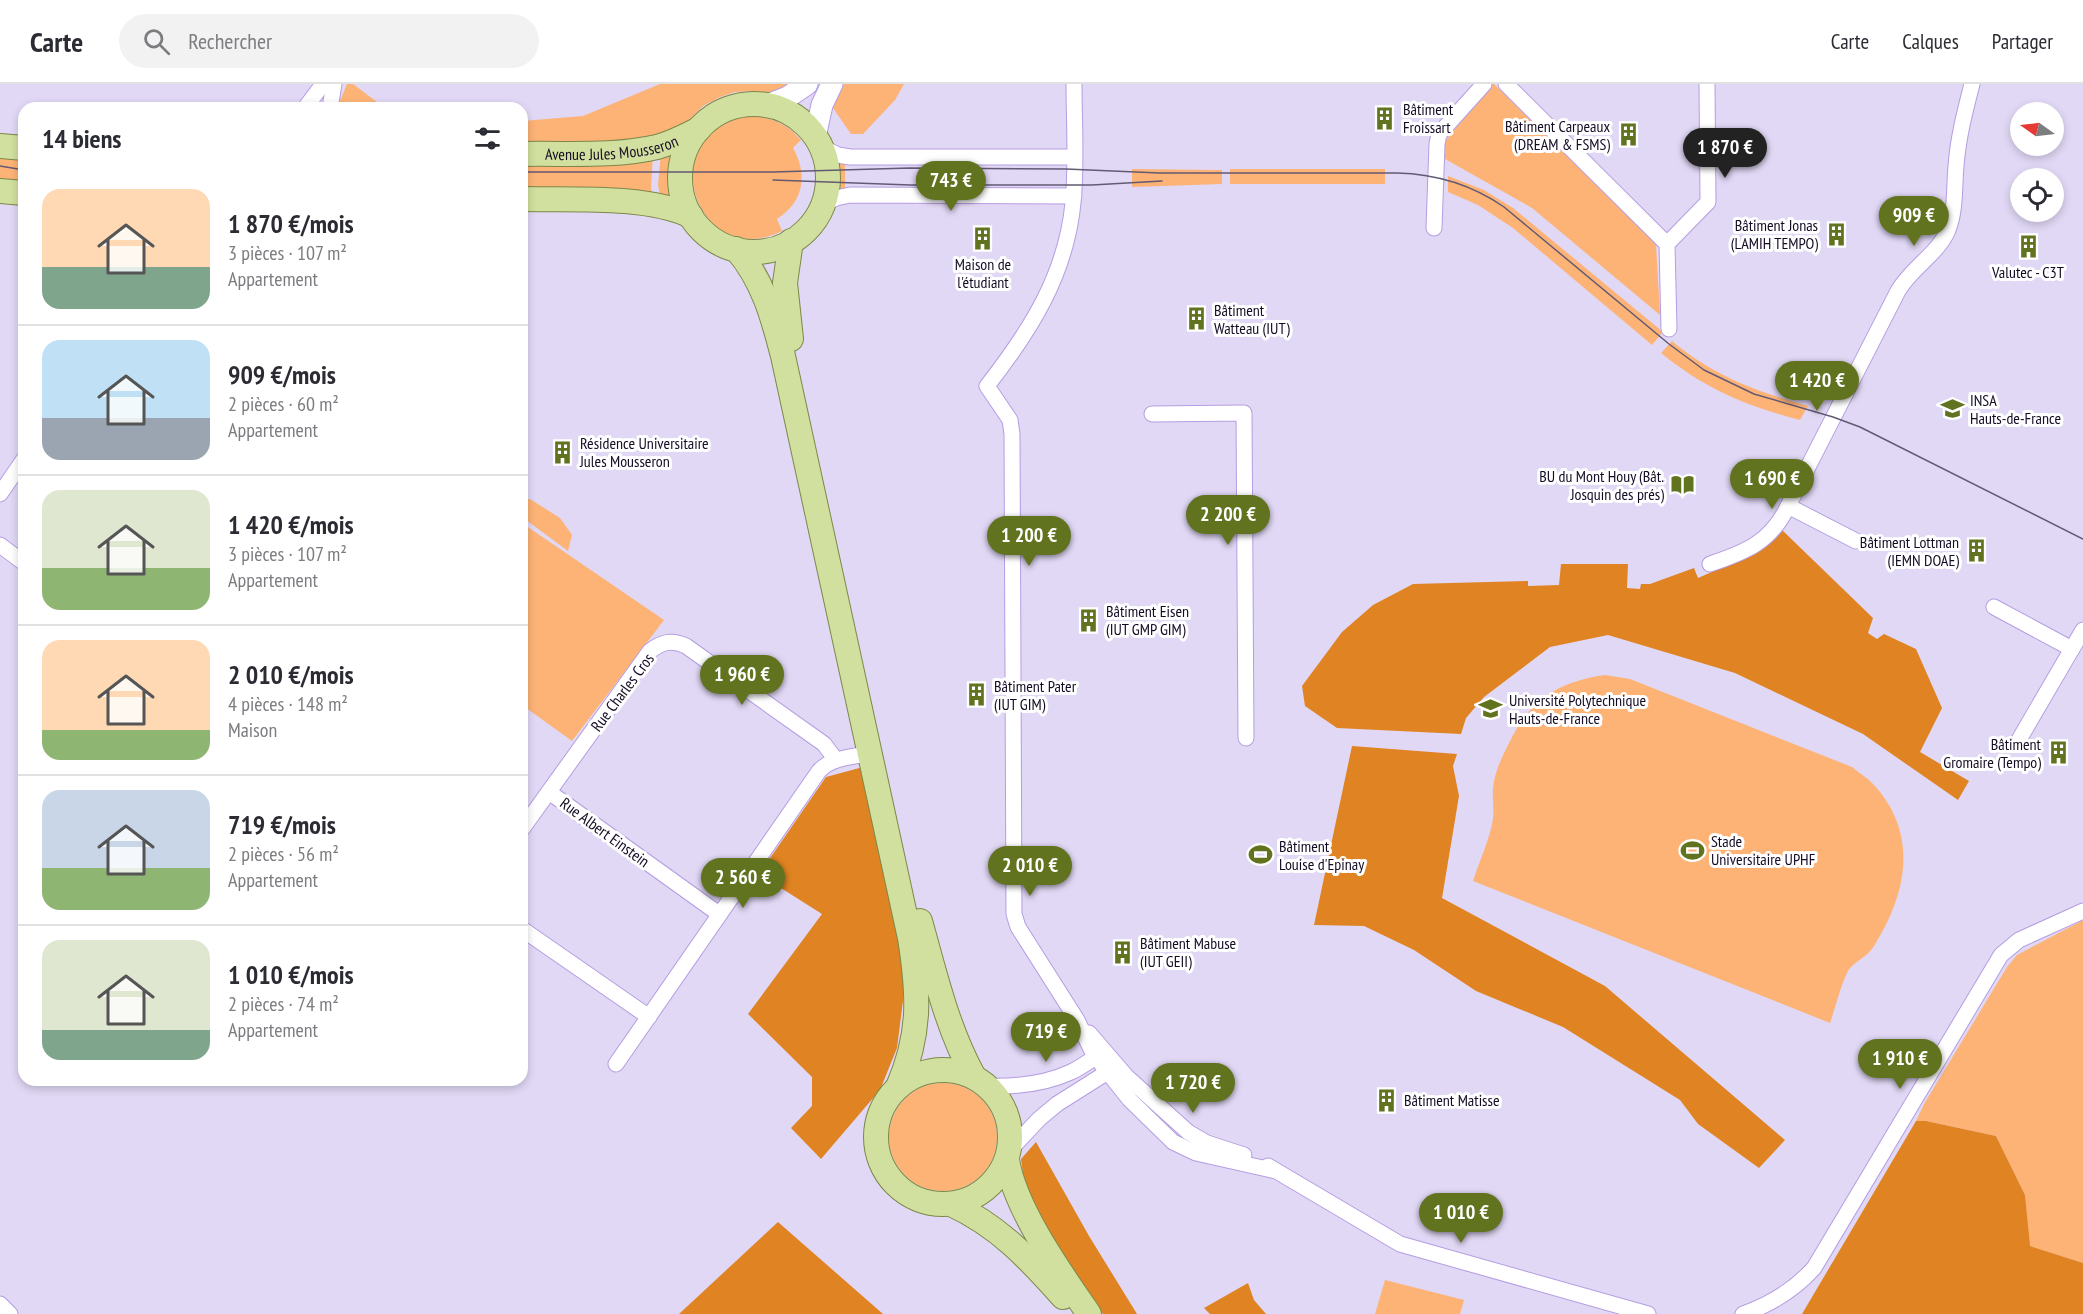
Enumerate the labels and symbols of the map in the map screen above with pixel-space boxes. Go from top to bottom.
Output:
place label: Bâtiment Froissart [1403,99,1454,137]
north arrow [2010,102,2064,156]
building icon: Bâtiment Froissart [1372,105,1398,131]
place label: Bâtiment Carpeaux (DREAM & FSMS) [1505,116,1610,154]
building icon: Bâtiment Carpeaux (DREAM & FSMS) [1615,122,1641,148]
pin: 1 870 € [1670,128,1780,179]
street label: Avenue Jules Mousseron [545,131,681,164]
pin: 743 € [909,161,993,212]
pin: 909 € [1872,196,1956,247]
place label: Bâtiment Jonas (LAMIH TEMPO) [1731,215,1818,253]
building icon: Bâtiment Jonas (LAMIH TEMPO) [1823,221,1849,247]
building icon: Maison de l'étudiant [970,226,996,252]
building icon: Valutec - C3T [2015,234,2041,260]
place label: Maison de l'étudiant [955,254,1011,292]
place label: Valutec - C3T [1991,262,2064,282]
place label: Bâtiment Watteau (IUT) [1214,300,1290,338]
building icon: Bâtiment Watteau (IUT) [1183,306,1209,332]
pin: 1 420 € [1762,361,1872,412]
place label: INSA Hauts-de-France [1970,390,2061,428]
school or university icon: INSA Hauts-de-France [1939,396,1965,422]
place label: Résidence Universitaire Jules Mousseron [579,433,709,471]
building icon: Résidence Universitaire Jules Mousseron [549,439,575,465]
pin: 1 690 € [1717,459,1827,510]
place label: BU du Mont Houy (Bât. Josquin des prés) [1539,466,1664,504]
library icon: BU du Mont Houy (Bât. Josquin des prés) [1669,472,1695,498]
pin: 2 200 € [1173,495,1283,546]
pin: 1 200 € [974,516,1084,567]
place label: Bâtiment Lottman (IEMN DOAE) [1860,532,1959,570]
building icon: Bâtiment Lottman (IEMN DOAE) [1964,538,1990,564]
place label: Bâtiment Eisen (IUT GMP GIM) [1106,601,1189,639]
building icon: Bâtiment Eisen (IUT GMP GIM) [1075,607,1101,633]
street label: Rue Charles Cros [586,649,658,735]
pin: 1 960 € [687,655,797,706]
place label: Bâtiment Pater (IUT GIM) [994,676,1077,714]
building icon: Bâtiment Pater (IUT GIM) [963,682,989,708]
place label: Université Polytechnique Hauts-de-France [1509,690,1646,728]
school or university icon: Université Polytechnique Hauts-de-France [1478,696,1504,722]
place label: Bâtiment Gromaire (Tempo) [1943,734,2042,772]
building icon: Bâtiment Gromaire (Tempo) [2046,740,2072,766]
street label: Rue Albert Einstein [556,793,654,871]
place label: Stade Universitaire UPHF [1711,831,1815,869]
place label: Bâtiment Louise d'Epinay [1279,836,1364,874]
sports icon: Stade Universitaire UPHF [1680,837,1706,863]
sports icon: Bâtiment Louise d'Epinay [1248,842,1274,868]
pin: 2 010 € [975,846,1085,897]
pin: 2 560 € [688,858,798,909]
place label: Bâtiment Mabuse (IUT GEII) [1140,933,1236,971]
building icon: Bâtiment Mabuse (IUT GEII) [1109,939,1135,965]
pin: 719 € [1004,1012,1088,1063]
pin: 1 910 € [1845,1039,1955,1090]
pin: 1 720 € [1138,1063,1248,1114]
building icon: Bâtiment Matisse [1373,1087,1399,1113]
place label: Bâtiment Matisse [1404,1090,1500,1110]
pin: 1 010 € [1406,1193,1516,1244]

